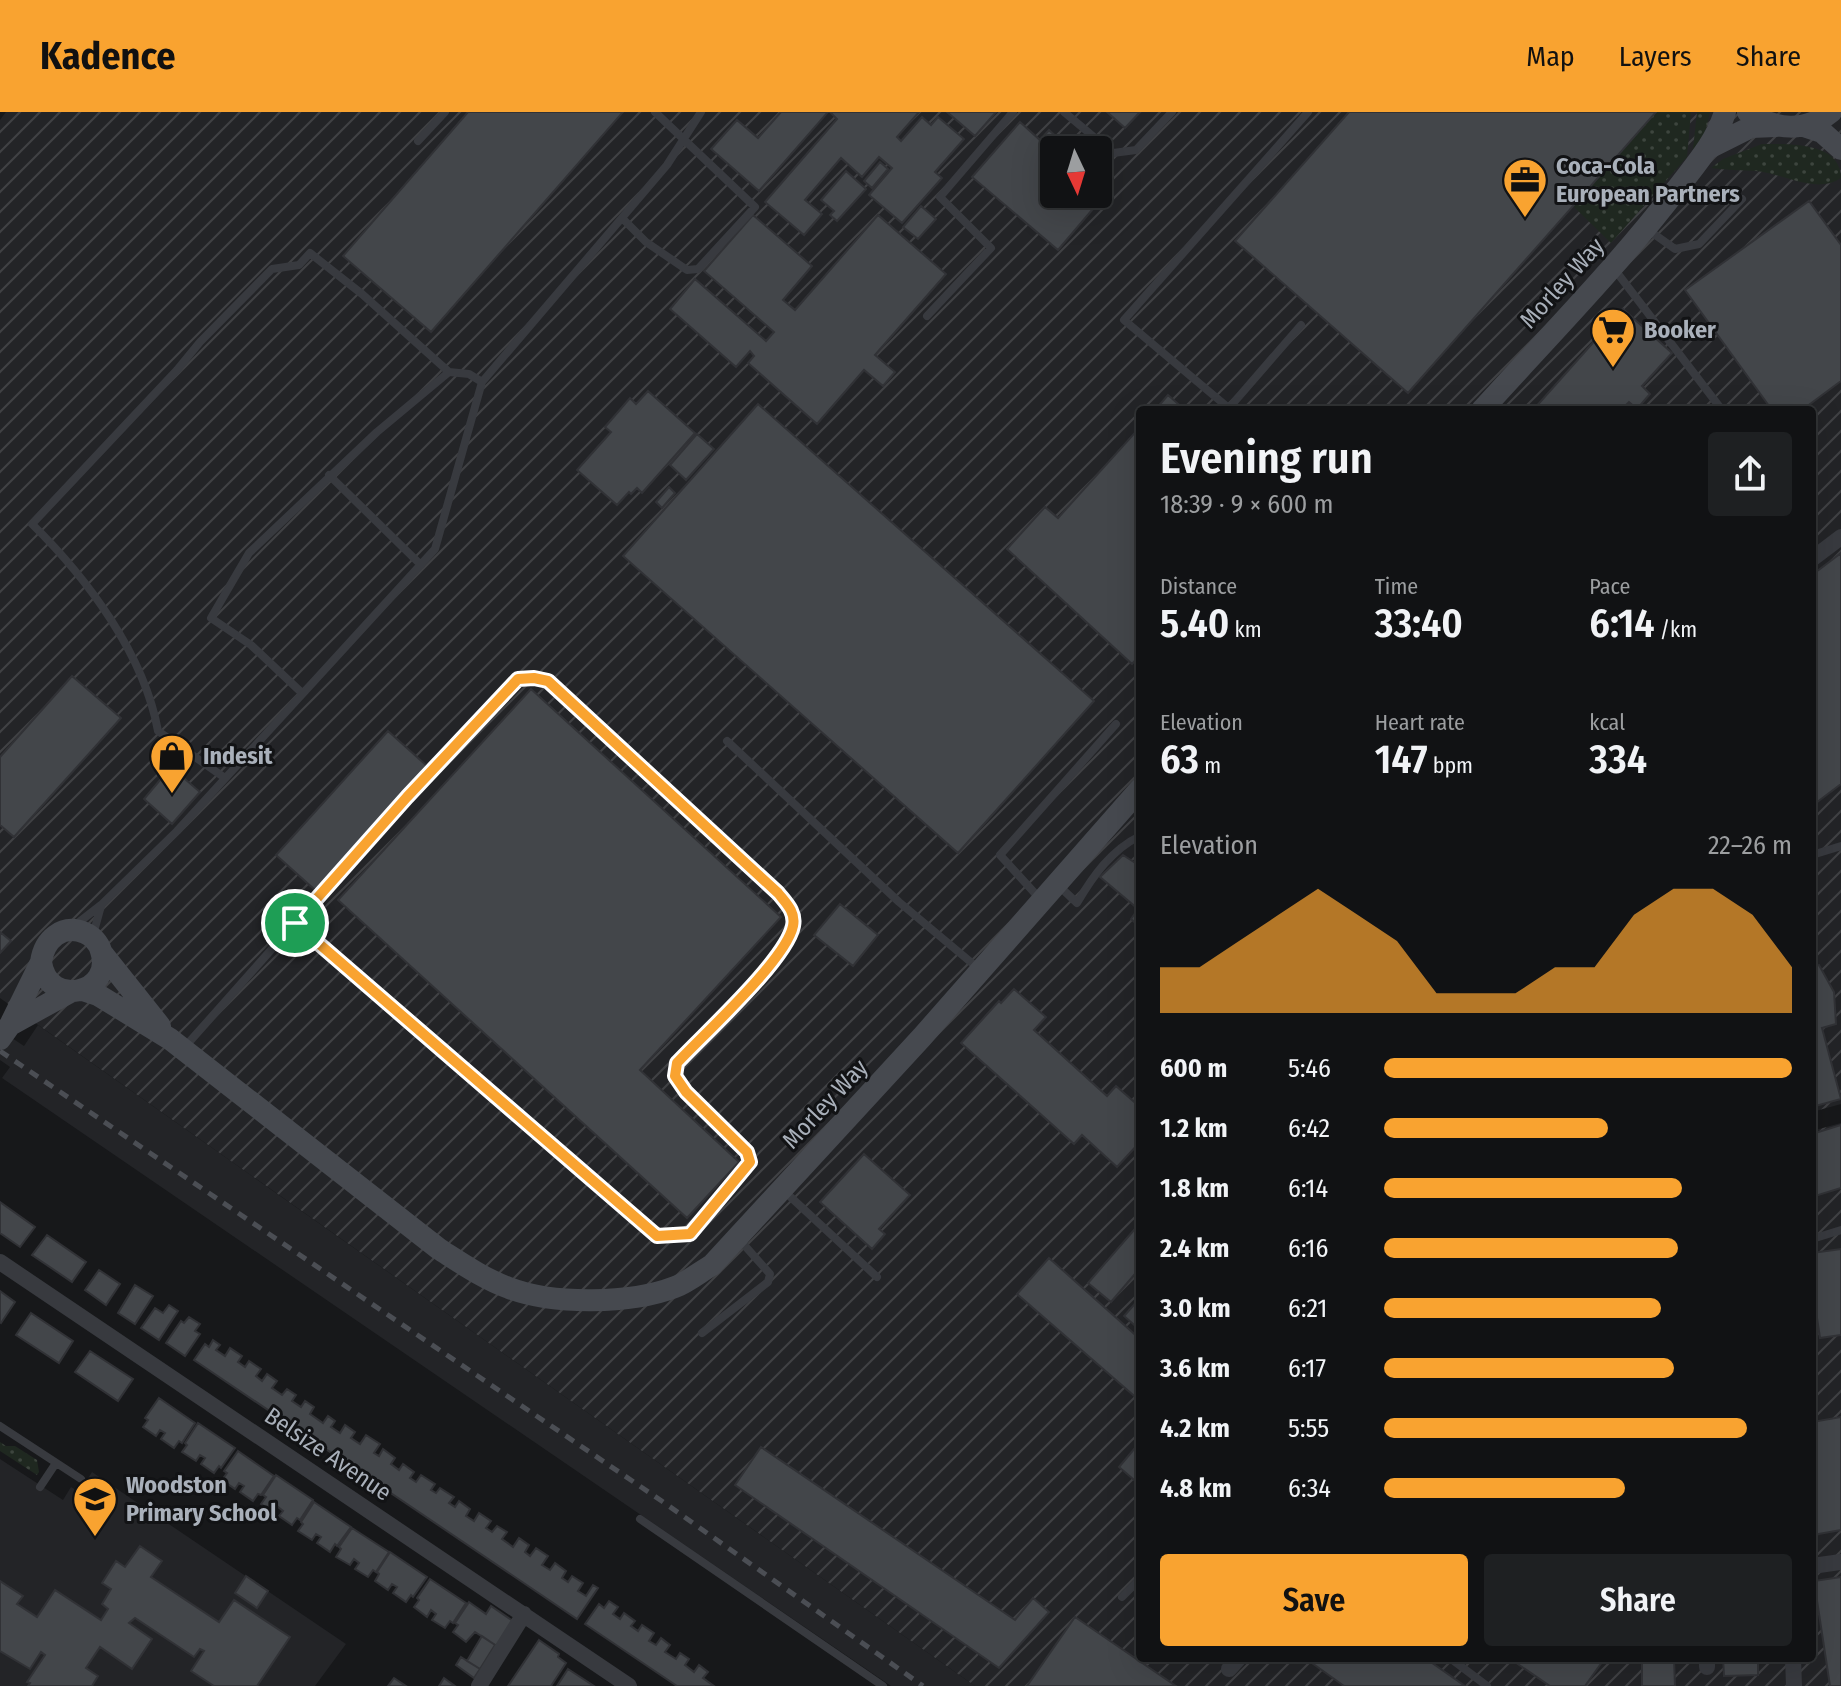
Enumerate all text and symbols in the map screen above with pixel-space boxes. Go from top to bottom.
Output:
text: Kadence [40,33,176,79]
text: Map [1526,40,1575,73]
text: Layers [1619,40,1692,73]
text: Share [1736,40,1801,73]
north arrow [1040,136,1112,208]
map controls [1040,136,1112,208]
place label: Coca-Cola European Partners [1556,152,1740,208]
office icon: Coca-Cola European Partners [1501,156,1549,219]
street label: Morley Way [1514,232,1610,334]
supermarket icon: Booker [1589,306,1637,369]
place label: Booker [1644,316,1716,344]
text: Evening run [1160,432,1373,485]
button: share [1708,432,1792,516]
text: 18:39 · 9 × 600 m [1160,489,1333,520]
text: Distance [1160,573,1237,600]
text: Time [1375,573,1418,600]
text: Pace [1589,573,1630,600]
text: 5.40 [1160,600,1229,648]
text: 33:40 [1375,600,1463,648]
text: 6:14 [1589,600,1655,648]
text: km [1229,616,1262,643]
text: /km [1655,616,1697,643]
text: Elevation [1160,709,1243,736]
text: Heart rate [1375,709,1465,736]
text: kcal [1589,709,1625,736]
shop icon: Indesit [148,732,196,795]
text: 63 [1160,736,1199,784]
text: 147 [1375,736,1428,784]
text: 334 [1589,736,1647,784]
place label: Indesit [203,742,273,770]
text: m [1199,752,1221,779]
text: bpm [1428,752,1473,779]
text: Elevation [1160,830,1258,861]
text: 22–26 m [1708,830,1792,861]
pin [261,889,329,957]
icon: arrive [273,901,317,945]
street label: Morley Way [777,1053,874,1154]
text: 600 m [1160,1053,1227,1084]
text: 5:46 [1288,1053,1331,1084]
text: 1.2 km [1160,1113,1227,1144]
text: 6:42 [1288,1113,1330,1144]
text: 1.8 km [1160,1173,1229,1204]
text: 6:14 [1288,1173,1328,1204]
text: 2.4 km [1160,1233,1229,1264]
text: 6:16 [1288,1233,1328,1264]
text: 3.0 km [1160,1293,1231,1324]
text: 6:21 [1288,1293,1327,1324]
text: 3.6 km [1160,1353,1230,1384]
text: 6:17 [1288,1353,1326,1384]
street label: Belsize Avenue [259,1401,397,1507]
text: 4.2 km [1160,1413,1230,1444]
text: 5:55 [1288,1413,1329,1444]
place label: Woodston Primary School [126,1471,277,1527]
text: 4.8 km [1160,1473,1232,1504]
text: 6:34 [1288,1473,1331,1504]
school or university icon: Woodston Primary School [71,1475,119,1538]
button: Save [1160,1554,1468,1646]
button: Share [1484,1554,1792,1646]

